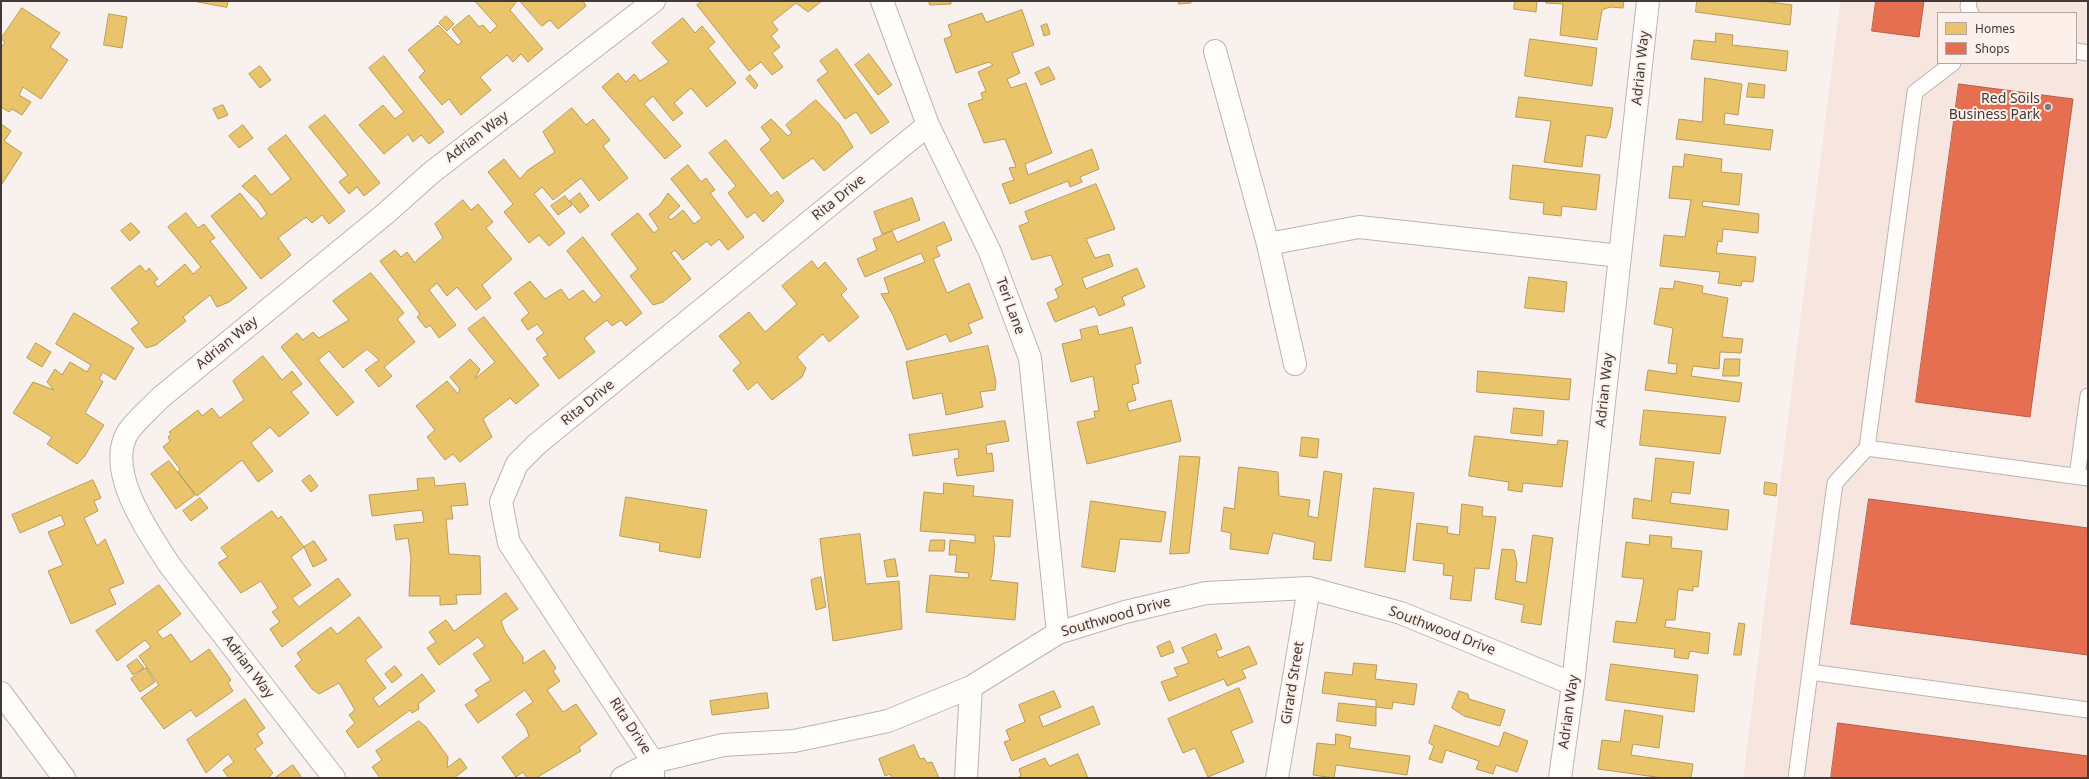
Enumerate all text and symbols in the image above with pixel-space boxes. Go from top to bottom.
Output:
legend [1937,12,2077,64]
text: Homes [1975,20,2015,37]
street label: Adrian Way [1629,30,1653,106]
text: Shops [1975,40,2009,57]
place label: Red Soils Business Park [1949,91,2040,124]
marker: Red Soils Business Park [2043,102,2053,112]
street label: Adrian Way [442,108,512,166]
street label: Rita Drive [809,171,869,225]
street label: Teri Lane [992,275,1028,337]
street label: Adrian Way [193,313,261,373]
street label: Adrian Way [1593,352,1617,428]
street label: Rita Drive [558,376,618,430]
street label: Southwood Drive [1059,593,1173,641]
street label: Southwood Drive [1386,603,1498,659]
street label: Adrian Way [219,632,277,702]
street label: Girard Street [1278,640,1308,726]
street label: Adrian Way [1555,674,1583,750]
street label: Rita Drive [606,695,654,757]

